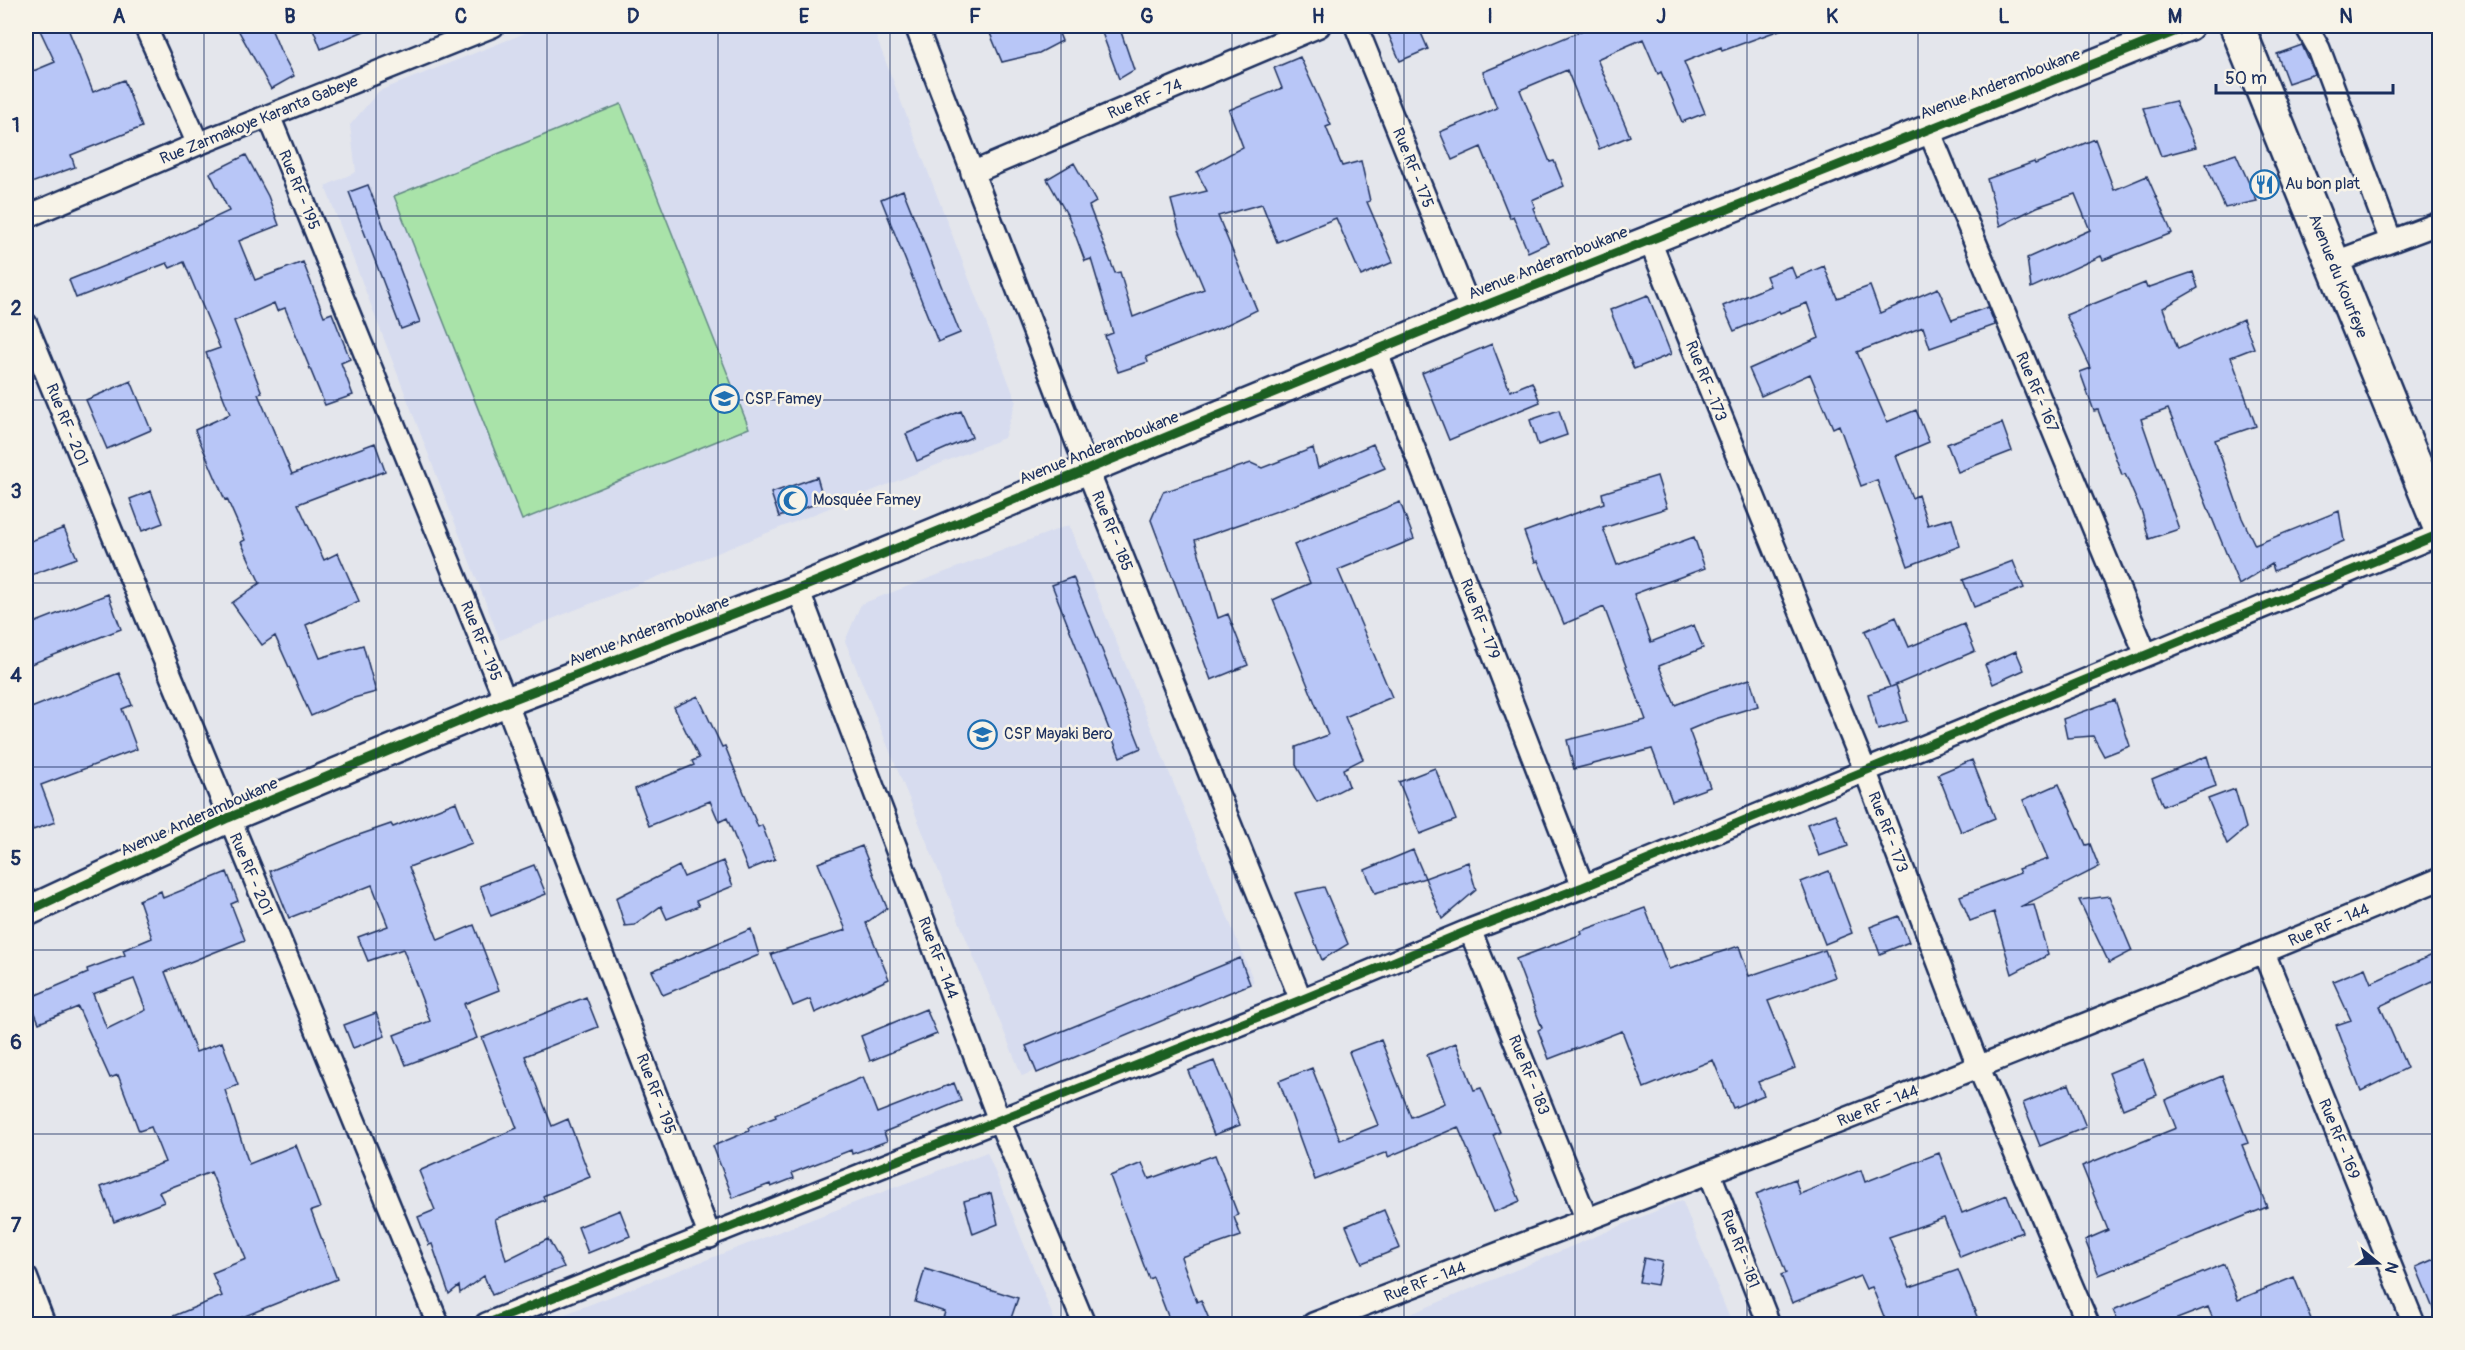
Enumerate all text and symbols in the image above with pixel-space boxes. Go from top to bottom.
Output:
text: A [113,4,126,29]
text: B [284,4,296,29]
text: C [455,4,467,29]
text: D [627,4,640,29]
text: E [799,4,810,29]
text: F [969,4,981,29]
text: G [1140,4,1154,29]
text: H [1312,4,1325,29]
text: I [1487,4,1493,29]
text: J [1656,4,1666,29]
text: K [1826,4,1838,29]
text: L [1998,4,2010,29]
text: M [2168,4,2182,29]
text: N [2339,4,2353,29]
street label: Avenue Anderamboukane [1917,44,2083,124]
scale bar [2216,57,2393,95]
text: 50 m [2225,67,2267,90]
street label: Rue Zarmakoye Karanta Gabeye [157,71,361,169]
street label: Rue RF - 74 [1105,74,1185,124]
text: 1 [12,113,20,138]
street label: Rue RF - 175 [1388,125,1438,211]
street label: Rue RF - 195 [274,147,324,233]
restaurant icon: Au bon plat [2248,168,2280,200]
place label: Au bon plat [2285,174,2360,194]
street label: Avenue du Kourfeye [2304,211,2372,341]
street label: Avenue Anderamboukane [1465,222,1631,304]
text: 2 [10,296,22,321]
street label: Rue RF - 173 [1681,338,1731,424]
street label: Rue RF - 167 [2011,349,2063,436]
street label: Rue RF - 201 [41,381,93,469]
school or university icon: CSP Famey [708,383,740,415]
place label: CSP Famey [745,389,822,409]
street label: Avenue Anderamboukane [1016,407,1182,489]
text: 3 [10,479,22,504]
mosque icon: Mosquée Famey [776,484,808,516]
street label: Rue RF - 185 [1087,488,1137,574]
place label: Mosquée Famey [813,490,921,510]
street label: Rue RF - 179 [1456,576,1504,662]
street label: Avenue Anderamboukane [566,591,732,671]
street label: Rue RF - 195 [456,598,506,684]
text: 4 [10,663,22,688]
school or university icon: CSP Mayaki Bero [967,718,999,750]
place label: CSP Mayaki Bero [1004,724,1113,744]
street label: Avenue Anderamboukane [117,773,281,861]
street label: Rue RF - 173 [1863,789,1913,875]
street label: Rue RF - 201 [225,830,277,918]
text: 5 [11,846,22,871]
street label: Rue RF - 144 [2285,899,2373,951]
street label: Rue RF - 144 [913,914,963,1002]
text: 6 [10,1030,22,1055]
street label: Rue RF - 183 [1504,1032,1554,1118]
street label: Rue RF - 195 [632,1051,680,1137]
street label: Rue RF - 144 [1834,1081,1922,1131]
street label: Rue RF - 169 [2314,1096,2364,1182]
street label: Rue RF - 181 [1716,1207,1764,1291]
text: 7 [11,1213,22,1238]
north arrow [2348,1233,2408,1293]
street label: Rue RF - 144 [1381,1257,1469,1307]
text: N [2380,1259,2402,1276]

